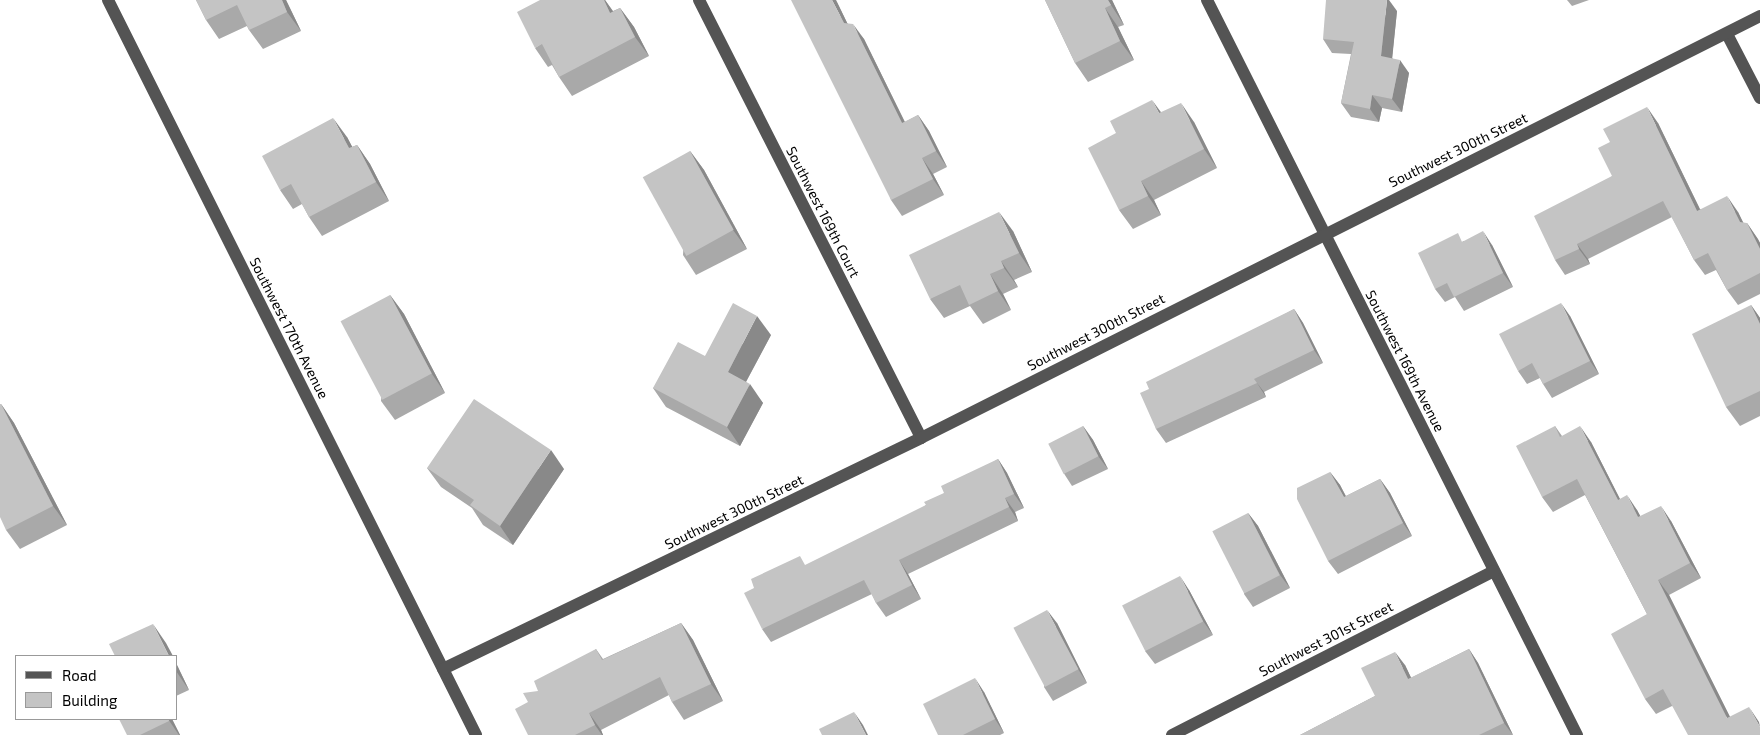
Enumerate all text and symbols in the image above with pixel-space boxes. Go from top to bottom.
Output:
street label: Southwest 300th Street [1386,109,1530,191]
street label: Southwest 169th Court [783,144,863,280]
street label: Southwest 170th Avenue [246,254,332,402]
street label: Southwest 169th Avenue [1362,287,1448,435]
street label: Southwest 300th Street [1024,290,1168,374]
street label: Southwest 300th Street [662,471,806,553]
street label: Southwest 301st Street [1256,598,1396,680]
legend [15,655,178,720]
text: Road [62,666,97,684]
text: Building [62,691,117,709]

